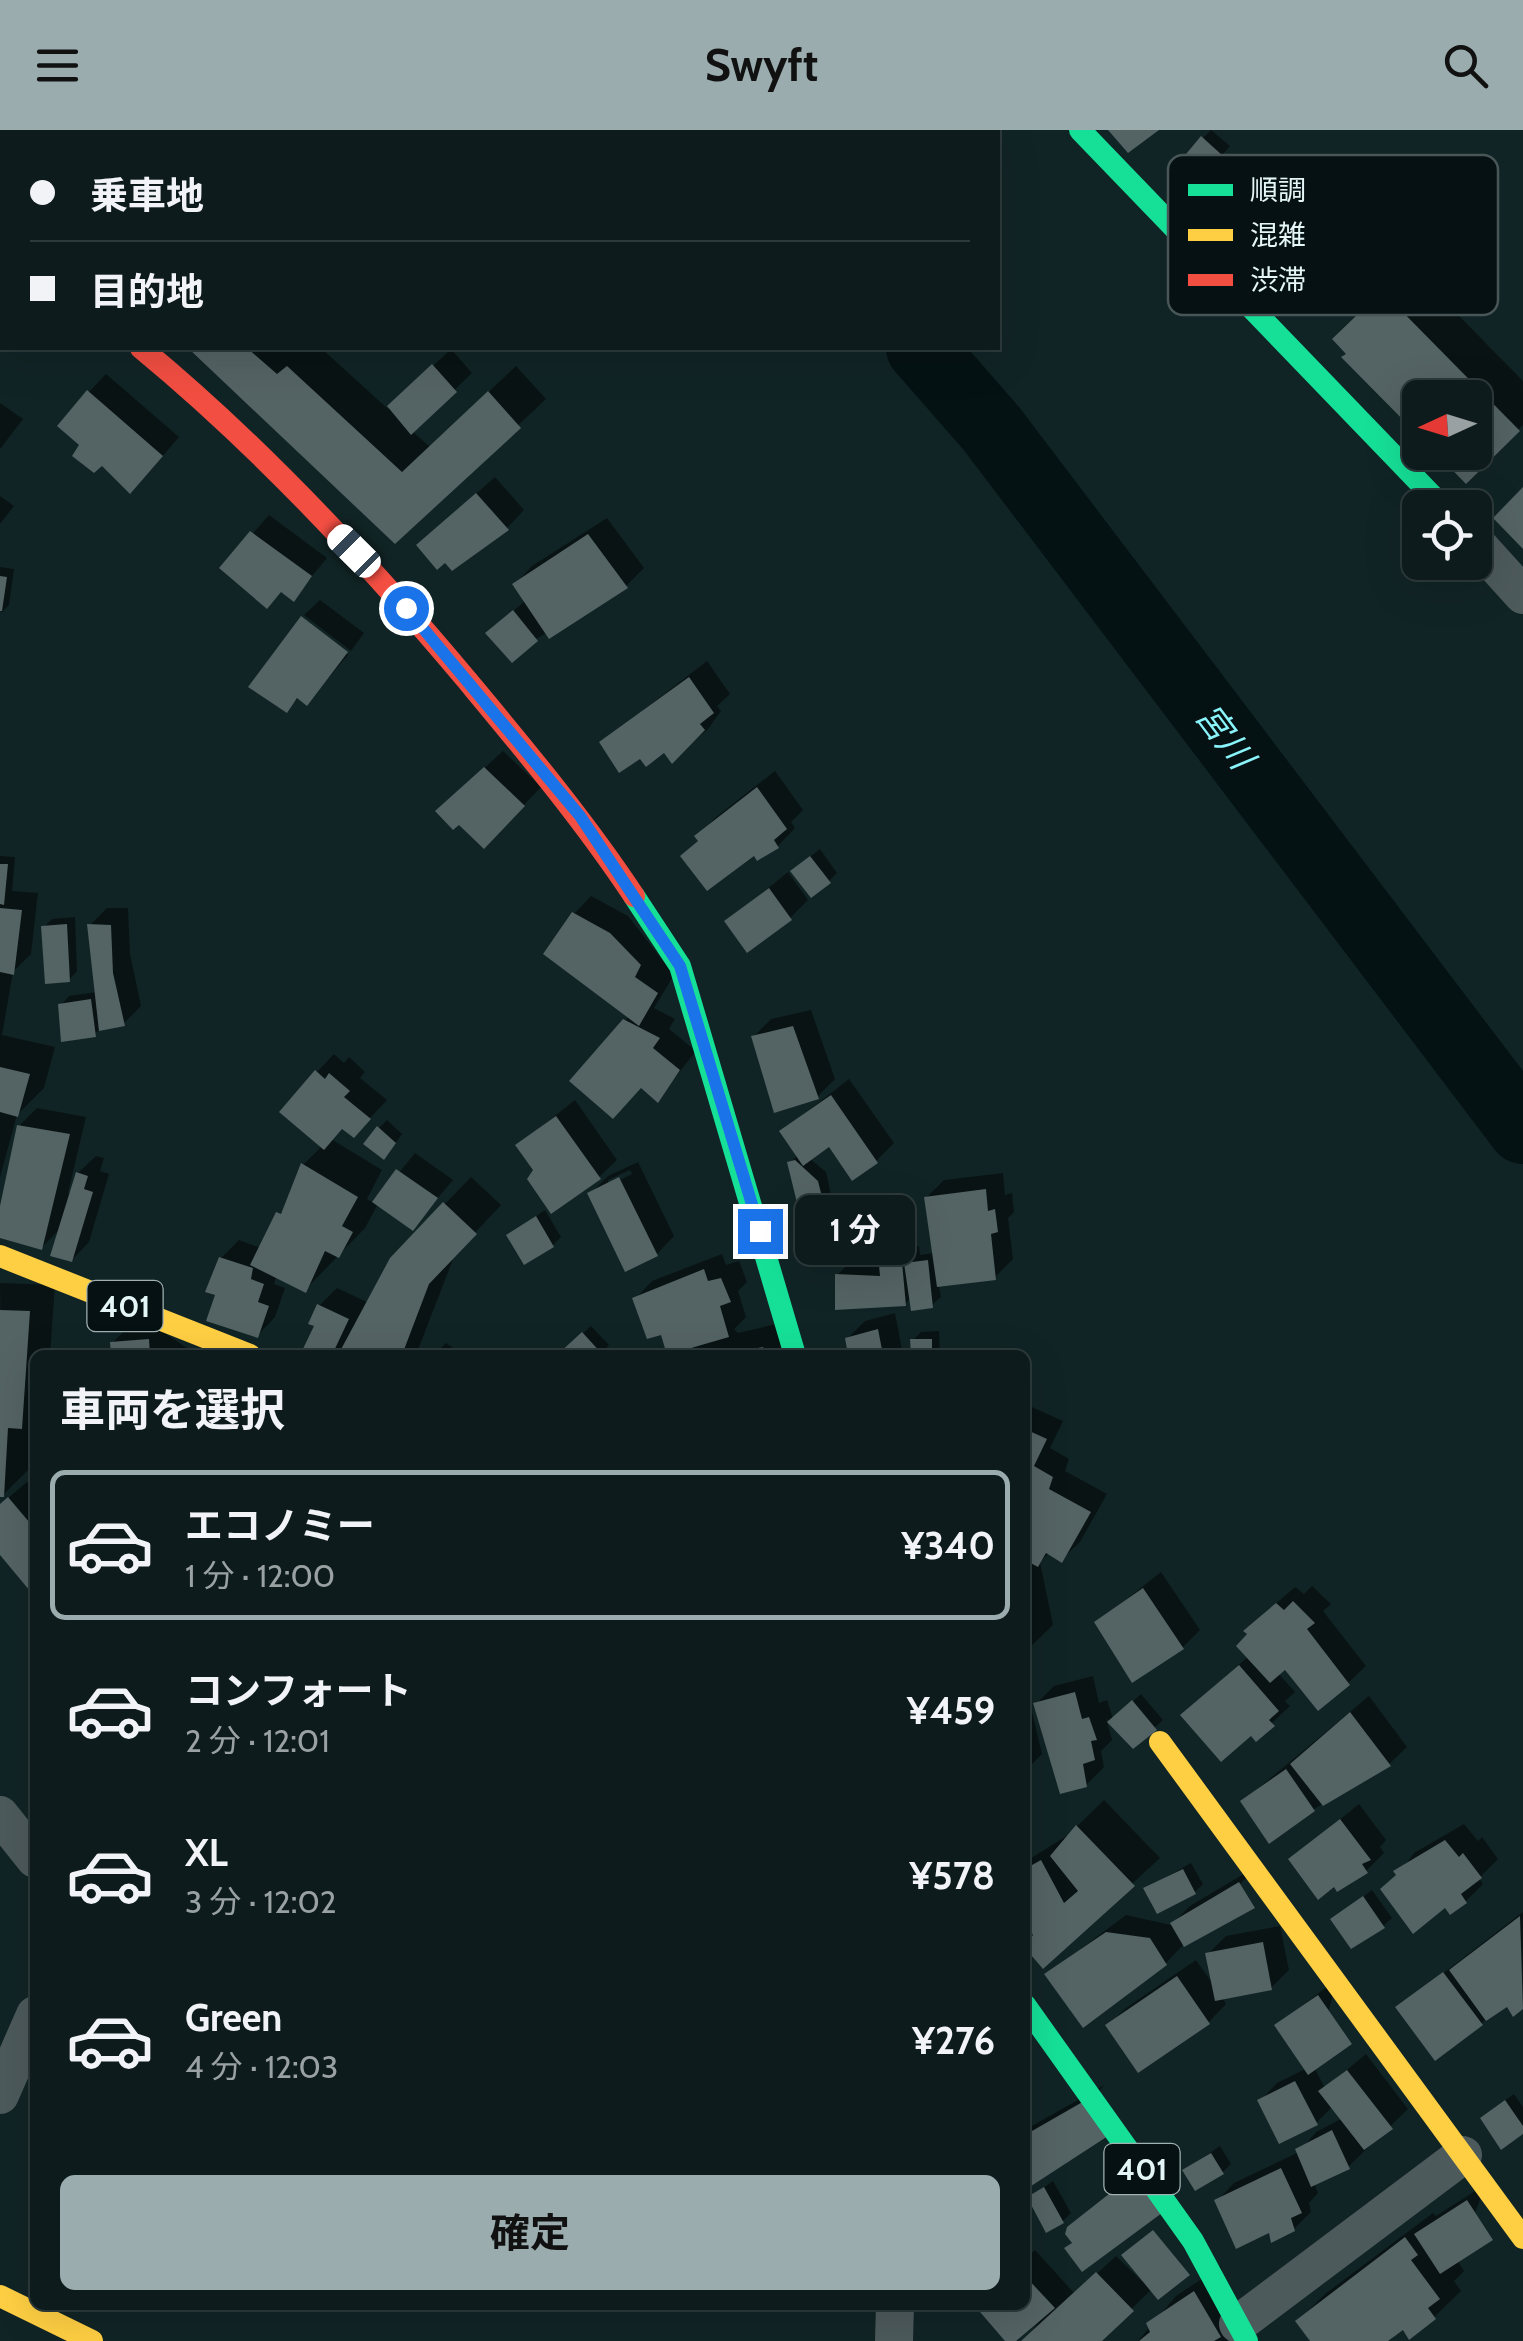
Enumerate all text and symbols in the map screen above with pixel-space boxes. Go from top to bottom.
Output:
icon: menu [30,38,85,93]
text: Swyft [705,38,818,92]
icon: search [1438,38,1493,93]
legend [1168,155,1498,315]
text: 乗車地 [90,172,204,219]
text: 順調 [1250,173,1306,207]
text: 混雑 [1250,218,1306,252]
text: 渋滞 [1250,263,1306,297]
text: 目的地 [90,268,204,315]
north arrow [1402,380,1492,470]
map controls [1402,380,1492,580]
button: locate [1402,490,1492,580]
car [322,519,386,583]
route start [384,586,429,631]
water label: 宮川 [1187,695,1266,780]
callout: 1 分 [795,1196,915,1266]
route end [738,1209,783,1254]
text: 1 分 [829,1210,881,1249]
road number: 401 [88,1281,162,1331]
text: 車両を選択 [60,1383,285,1437]
icon: car [65,1500,155,1590]
text: エコノミー [185,1502,375,1549]
text: ¥340 [901,1522,995,1569]
text: 1 分 · 12:00 [185,1556,335,1595]
icon: car [65,1665,155,1755]
text: コンフォート [185,1667,412,1714]
text: ¥459 [907,1687,995,1734]
text: 2 分 · 12:01 [185,1721,330,1760]
text: XL [185,1829,228,1876]
icon: car [65,1830,155,1920]
text: ¥578 [909,1852,995,1899]
text: 3 分 · 12:02 [185,1882,337,1921]
text: Green [185,1994,282,2041]
icon: car [65,1995,155,2085]
text: ¥276 [912,2017,995,2064]
text: 4 分 · 12:03 [185,2047,338,2086]
road number: 401 [1104,2144,1180,2194]
button: 確定 [60,2175,1000,2290]

